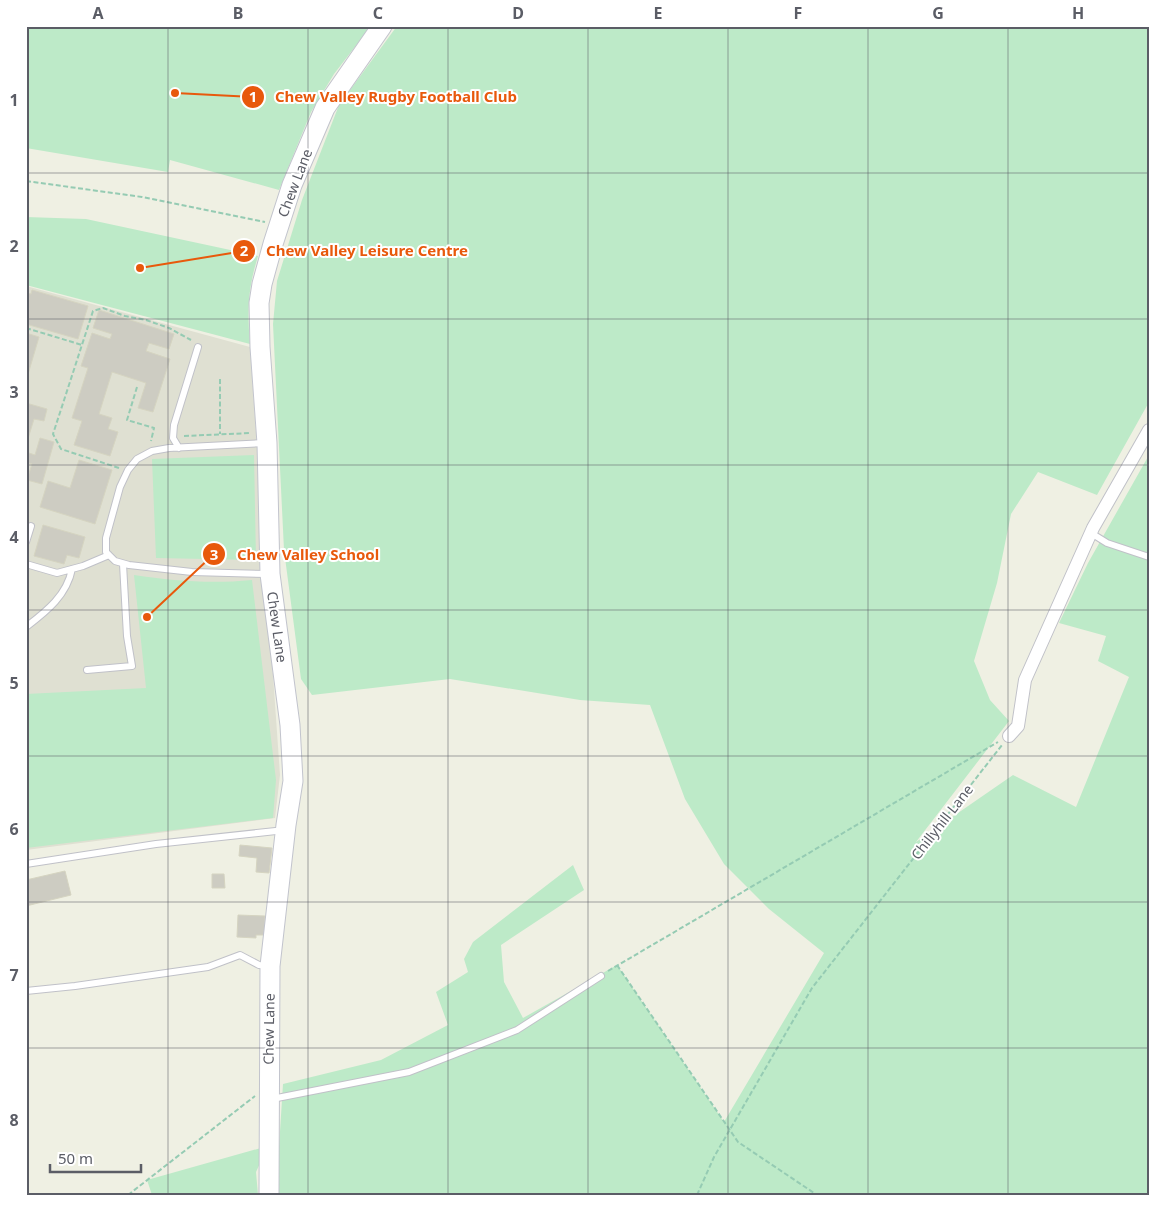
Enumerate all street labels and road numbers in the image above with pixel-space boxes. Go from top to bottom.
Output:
street label: Chew Lane [273,146,316,220]
street label: Chew Lane [263,590,292,664]
street label: Chillyhill Lane [906,780,977,863]
street label: Chew Lane [258,993,279,1065]

